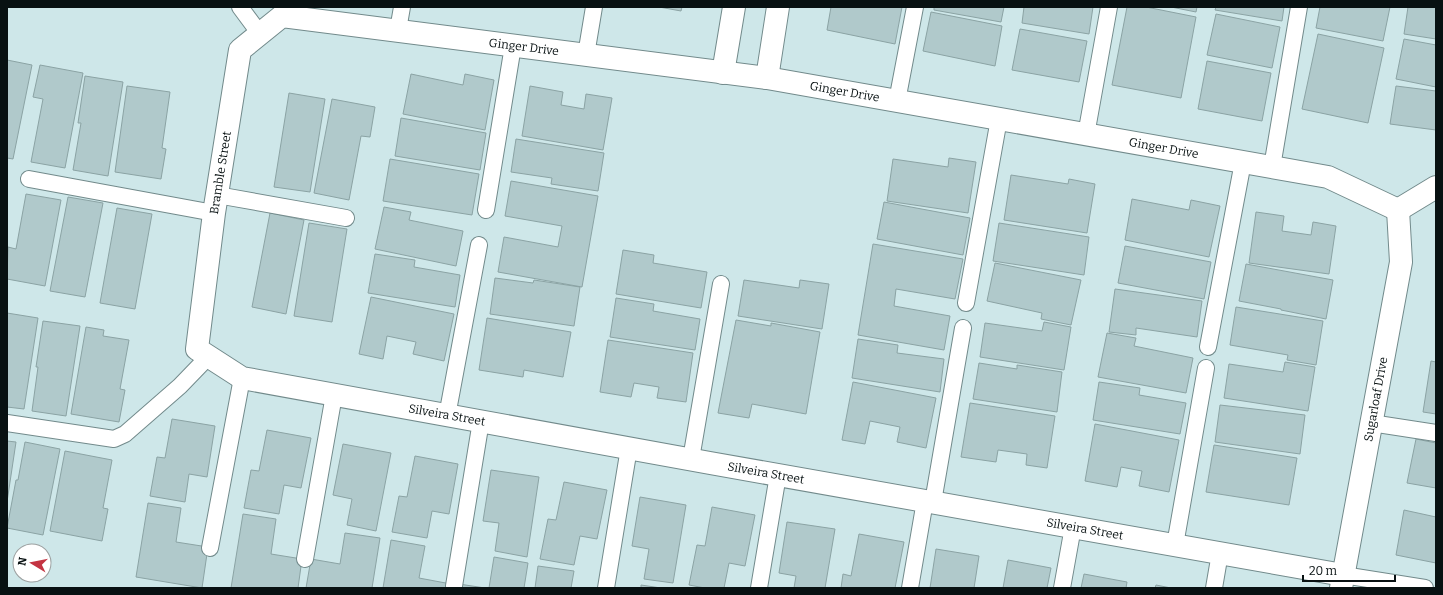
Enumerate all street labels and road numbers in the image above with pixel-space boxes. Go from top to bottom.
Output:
street label: Ginger Drive [488,36,560,58]
street label: Ginger Drive [809,79,881,105]
street label: Bramble Street [207,129,234,215]
street label: Ginger Drive [1128,135,1200,161]
street label: Sugarloaf Drive [1361,356,1390,443]
street label: Silveira Street [408,401,487,429]
street label: Silveira Street [727,459,806,487]
street label: Silveira Street [1046,515,1125,543]

